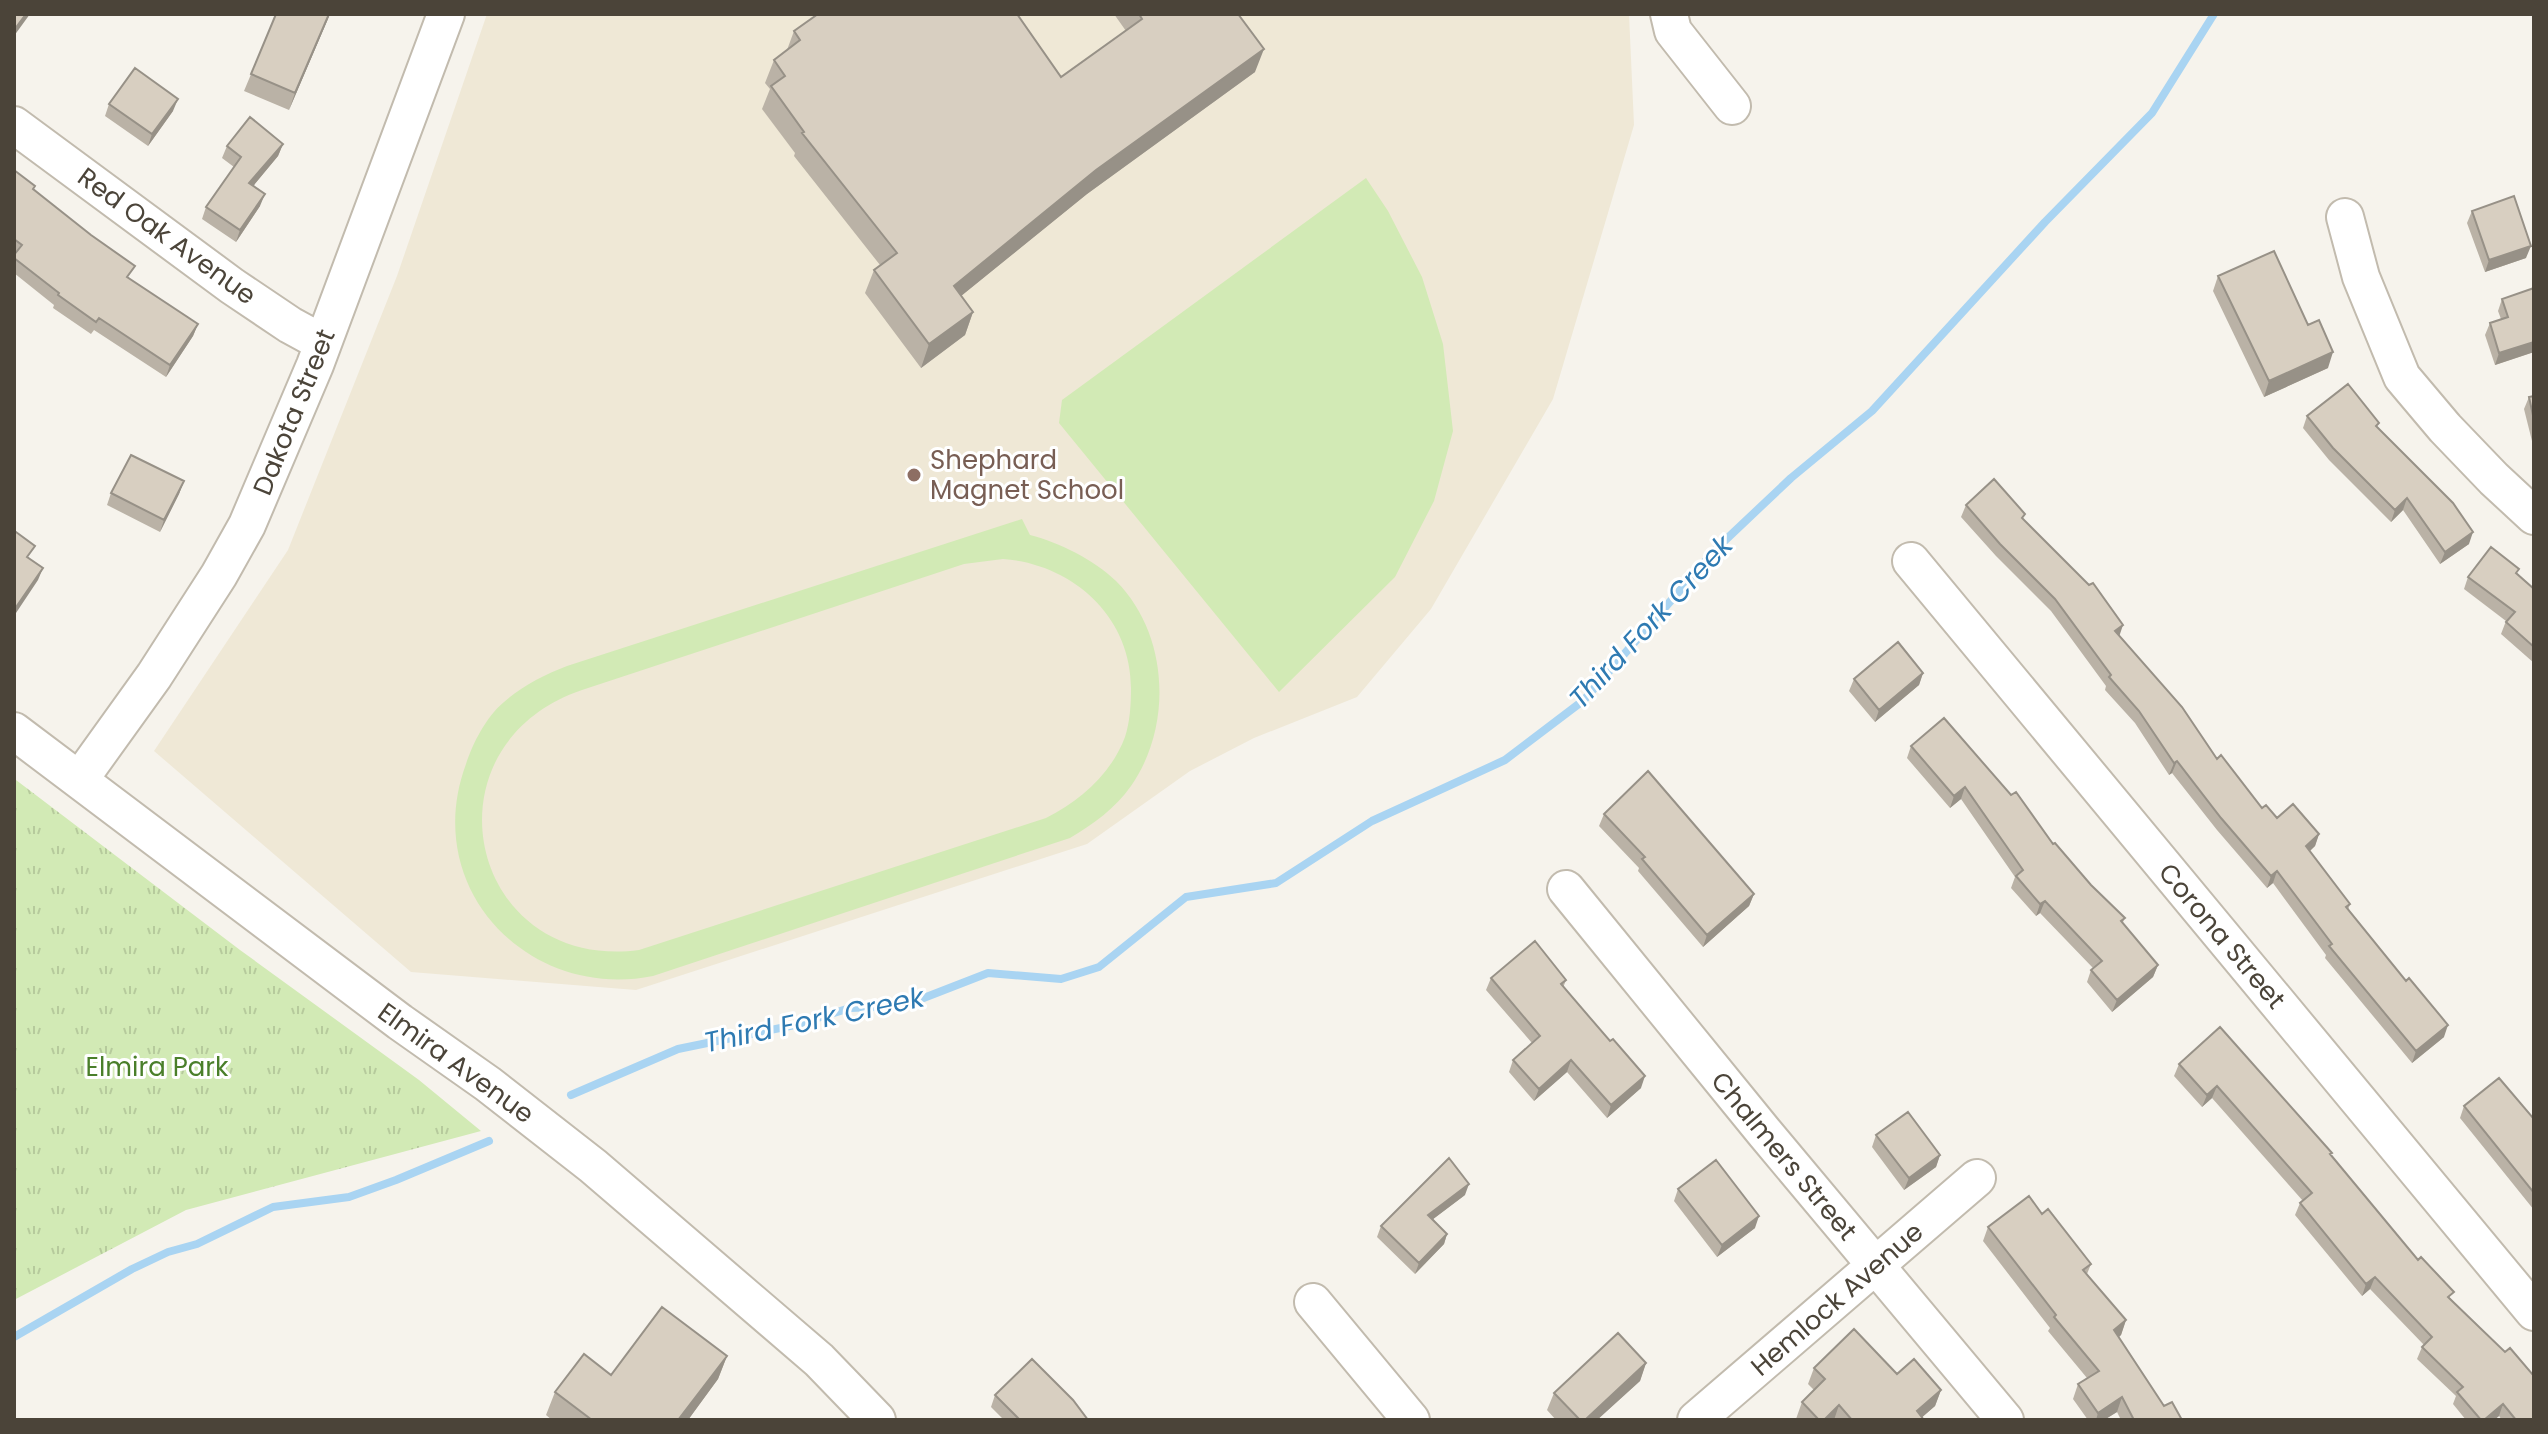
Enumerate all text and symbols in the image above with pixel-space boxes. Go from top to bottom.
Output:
street label: Red Oak Avenue [70,159,264,313]
street label: Dakota Street [244,324,344,500]
place label: Shephard Magnet School [930,442,1124,508]
marker: Shephard Magnet School [905,466,923,484]
water label: Third Fork Creek [1560,526,1743,717]
street label: Corona Street [2150,855,2294,1017]
water label: Third Fork Creek [700,977,929,1062]
street label: Elmira Avenue [371,994,541,1132]
park label: Elmira Park [86,1049,229,1085]
street label: Chalmers Street [1703,1064,1865,1248]
street label: Hemlock Avenue [1743,1214,1931,1384]

